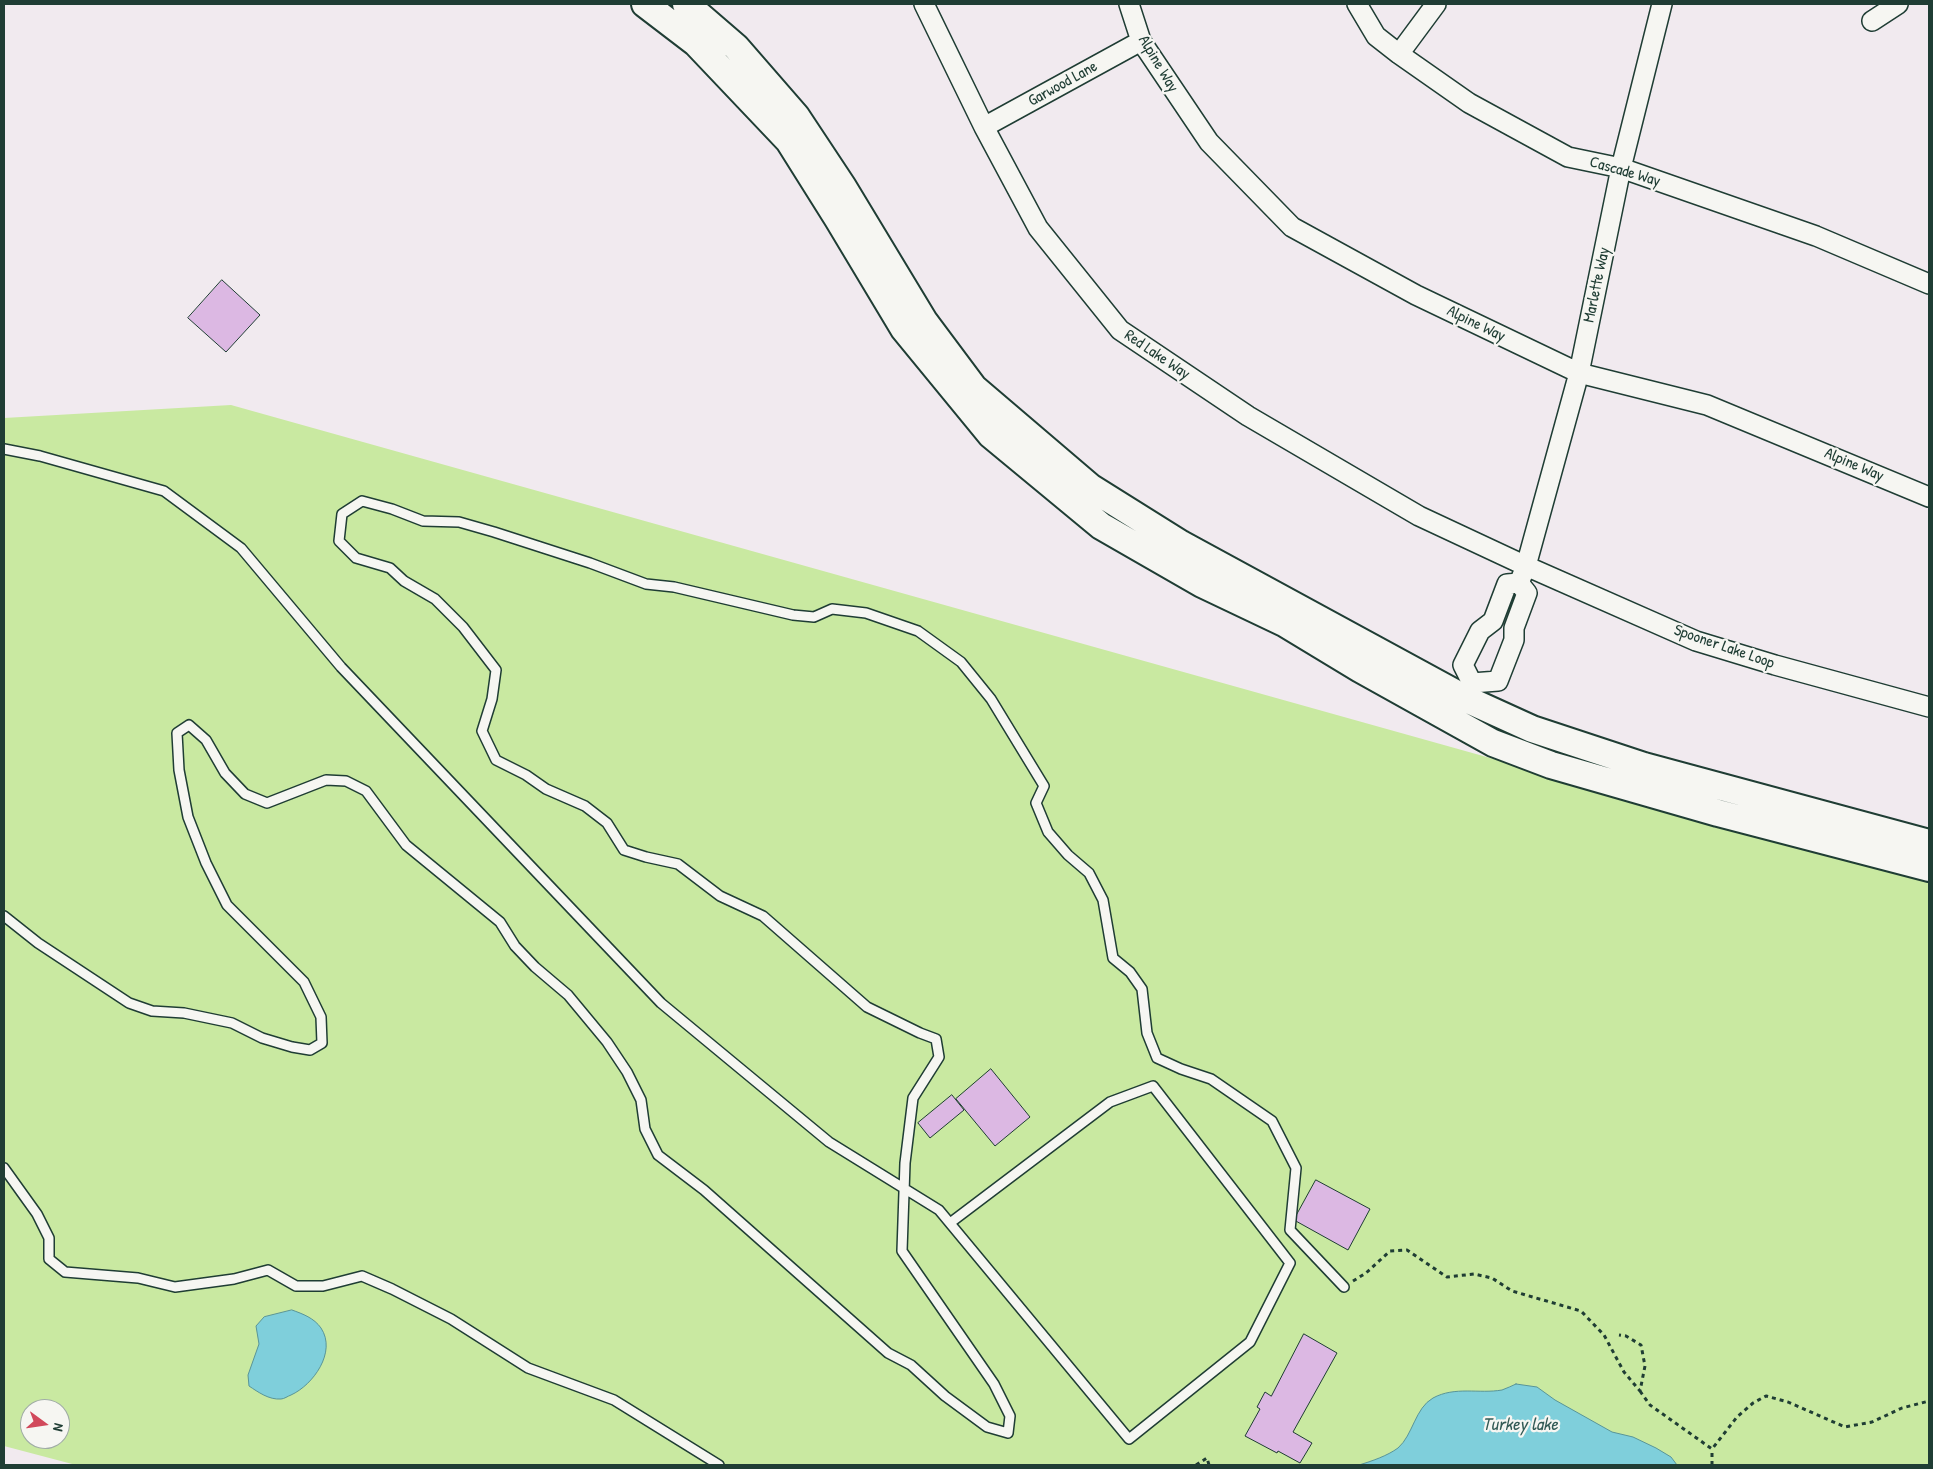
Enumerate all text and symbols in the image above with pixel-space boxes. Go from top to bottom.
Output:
street label: Alpine Way [1134,32,1182,96]
street label: Garwood Lane [1025,57,1101,111]
street label: Cascade Way [1587,153,1663,191]
street label: Marlette Way [1580,246,1614,324]
street label: Alpine Way [1444,302,1508,346]
street label: Red Lake Way [1120,326,1194,384]
street label: Alpine Way [1821,444,1887,486]
street label: Spooner Lake Loop [1671,621,1777,673]
north arrow [20,1399,70,1449]
water label: Turkey lake [1482,1414,1558,1436]
text: N [49,1422,69,1433]

